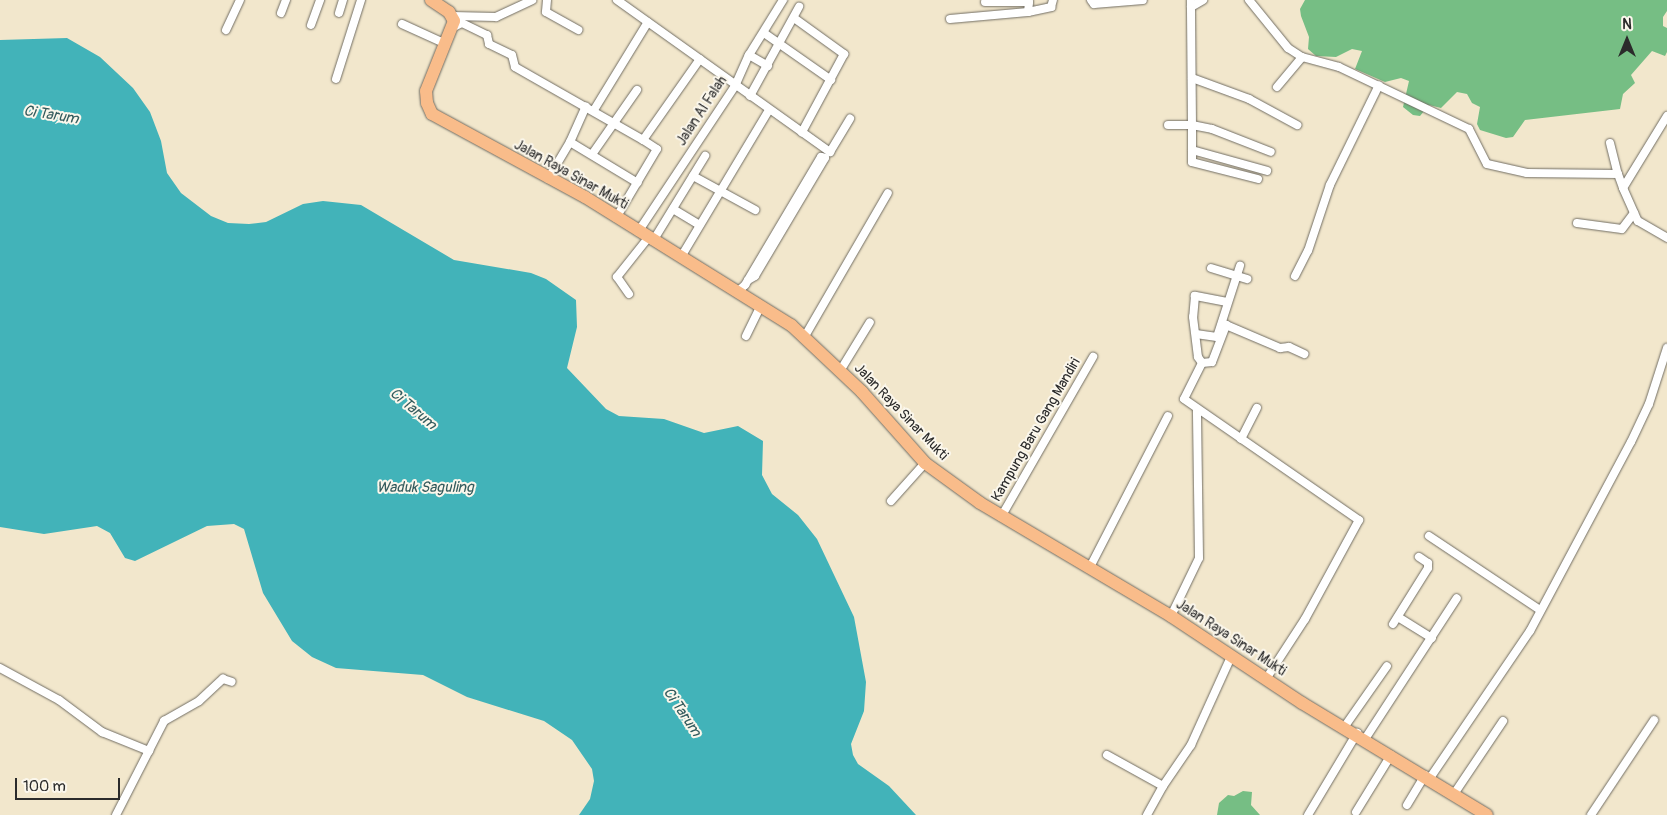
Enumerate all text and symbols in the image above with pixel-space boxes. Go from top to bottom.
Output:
north arrow [1602,15,1652,65]
text: N [1622,16,1632,33]
street label: Jalan Al Falah [673,73,731,149]
water label: Ci Tarum [22,102,80,128]
street label: Jalan Raya Sinar Mukti [511,137,631,213]
street label: Kampung Baru Gang Mandiri [988,355,1084,505]
street label: Jalan Raya Sinar Mukti [851,360,951,464]
water label: Ci Tarum [386,384,440,434]
water label: Waduk Saguling [376,479,474,497]
street label: Jalan Raya Sinar Mukti [1173,596,1289,680]
water label: Ci Tarum [659,684,705,740]
scale bar [18,768,122,800]
text: 100 m [23,777,66,796]

